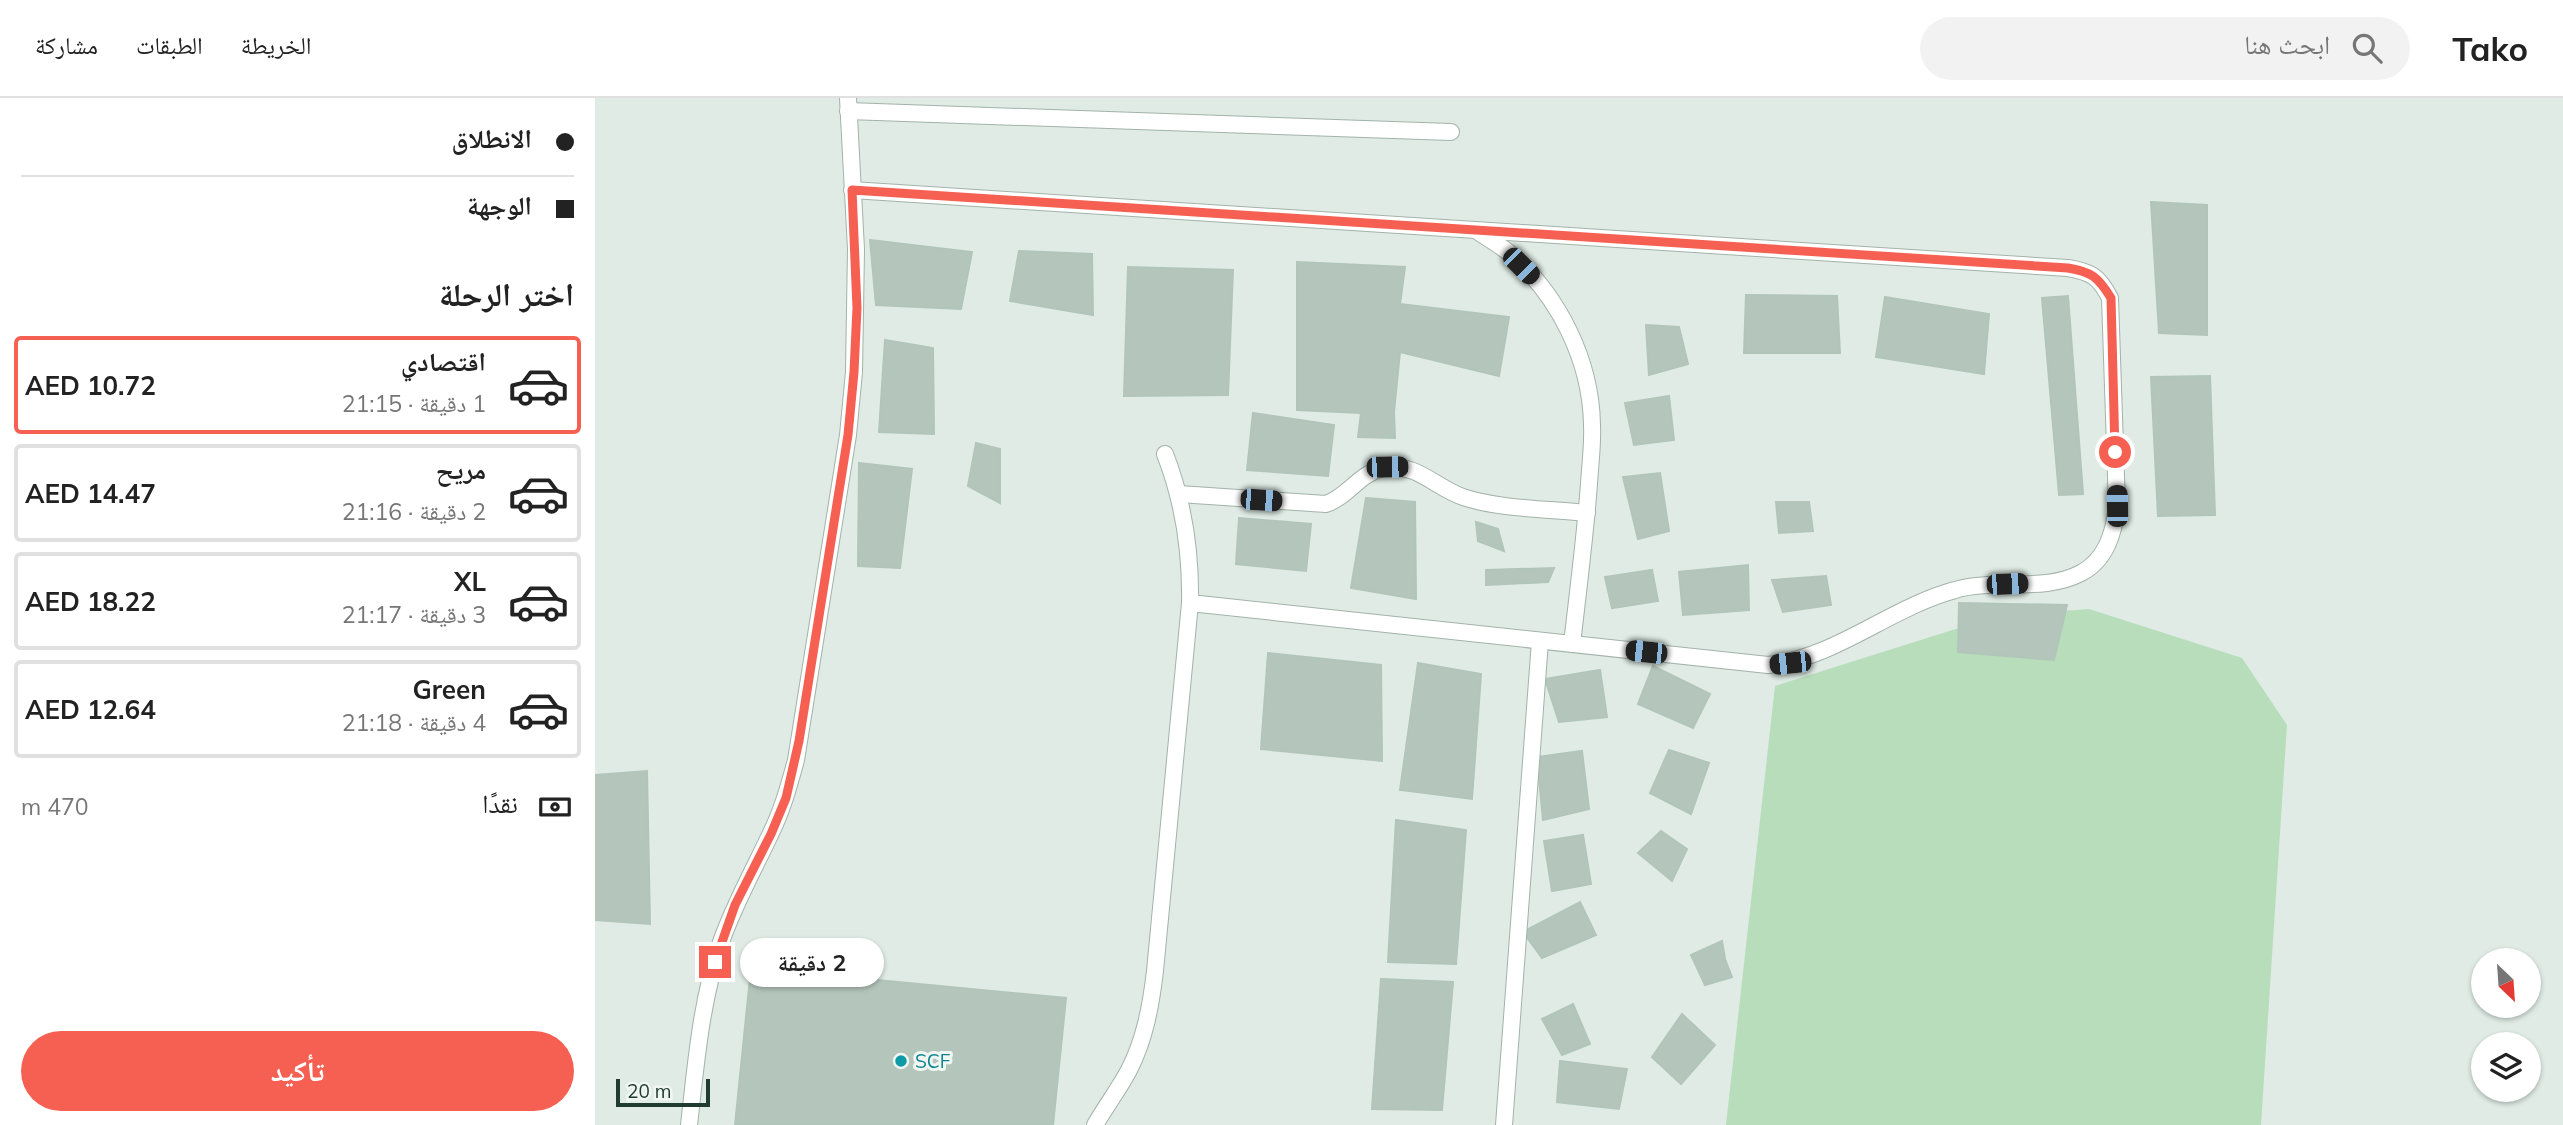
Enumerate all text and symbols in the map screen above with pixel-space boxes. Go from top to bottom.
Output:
search box [1920,17,2410,80]
text: ابحث هنا [2244,28,2330,61]
text: Tako [2452,28,2528,69]
icon: search [2348,29,2386,67]
text: مشاركة [35,30,98,60]
text: الطبقات [136,30,203,60]
text: الخريطة [241,30,311,60]
text: الانطلاق [452,122,532,155]
text: الوجهة [467,189,532,222]
car [1499,244,1544,288]
text: اختر الرحلة [439,274,574,314]
text: اقتصادي [401,345,486,378]
icon: car [507,354,570,417]
text: AED 10.72 [25,369,156,402]
text: 1 دقيقة · 21:15 [342,389,486,418]
route start [2099,436,2131,468]
text: مريح [436,453,486,486]
car [1366,456,1409,478]
icon: car [507,462,570,525]
text: AED 14.47 [25,477,156,510]
car [2107,485,2128,527]
car [1240,488,1283,512]
text: 2 دقيقة · 21:16 [342,497,486,526]
text: XL [454,565,486,598]
icon: car [507,570,570,633]
car [1986,573,2029,595]
text: AED 18.22 [25,585,156,618]
text: 3 دقيقة · 21:17 [342,600,486,629]
car [1625,639,1668,665]
car [1769,650,1812,676]
text: Green [413,673,486,706]
icon: car [507,678,570,741]
text: AED 12.64 [25,693,156,726]
text: 4 دقيقة · 21:18 [342,708,486,737]
text: نقدًا [482,787,518,820]
icon: cash [536,788,574,826]
text: 470 m [21,792,89,821]
callout: 2 دقيقة [739,938,883,986]
route end [699,946,731,978]
text: 2 دقيقة [778,948,846,977]
north arrow [2471,948,2541,1018]
map controls [2471,948,2541,1102]
button: تأكيد [21,1031,574,1111]
button: layers [2471,1032,2541,1102]
place label: SCF [915,1049,951,1073]
marker: SCF [893,1053,909,1069]
scale bar [616,1076,711,1108]
text: 20 m [627,1079,671,1103]

